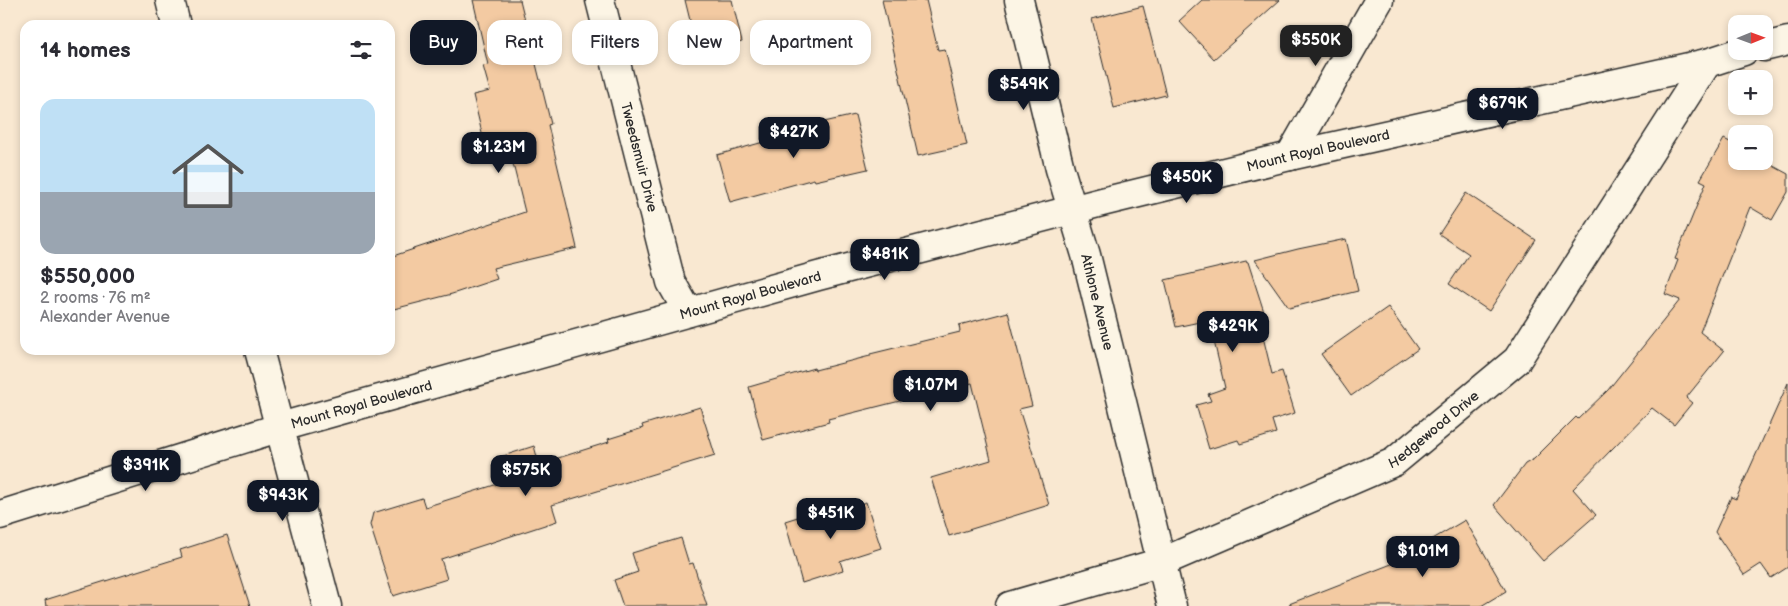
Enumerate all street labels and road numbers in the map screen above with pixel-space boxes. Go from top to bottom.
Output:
street label: Tweedsmuir Drive [618,100,662,214]
street label: Mount Royal Boulevard [1245,126,1391,175]
street label: Athlone Avenue [1077,252,1117,352]
street label: Mount Royal Boulevard [678,267,823,323]
street label: Mount Royal Boulevard [289,376,434,432]
street label: Hedgewood Drive [1386,387,1482,472]

